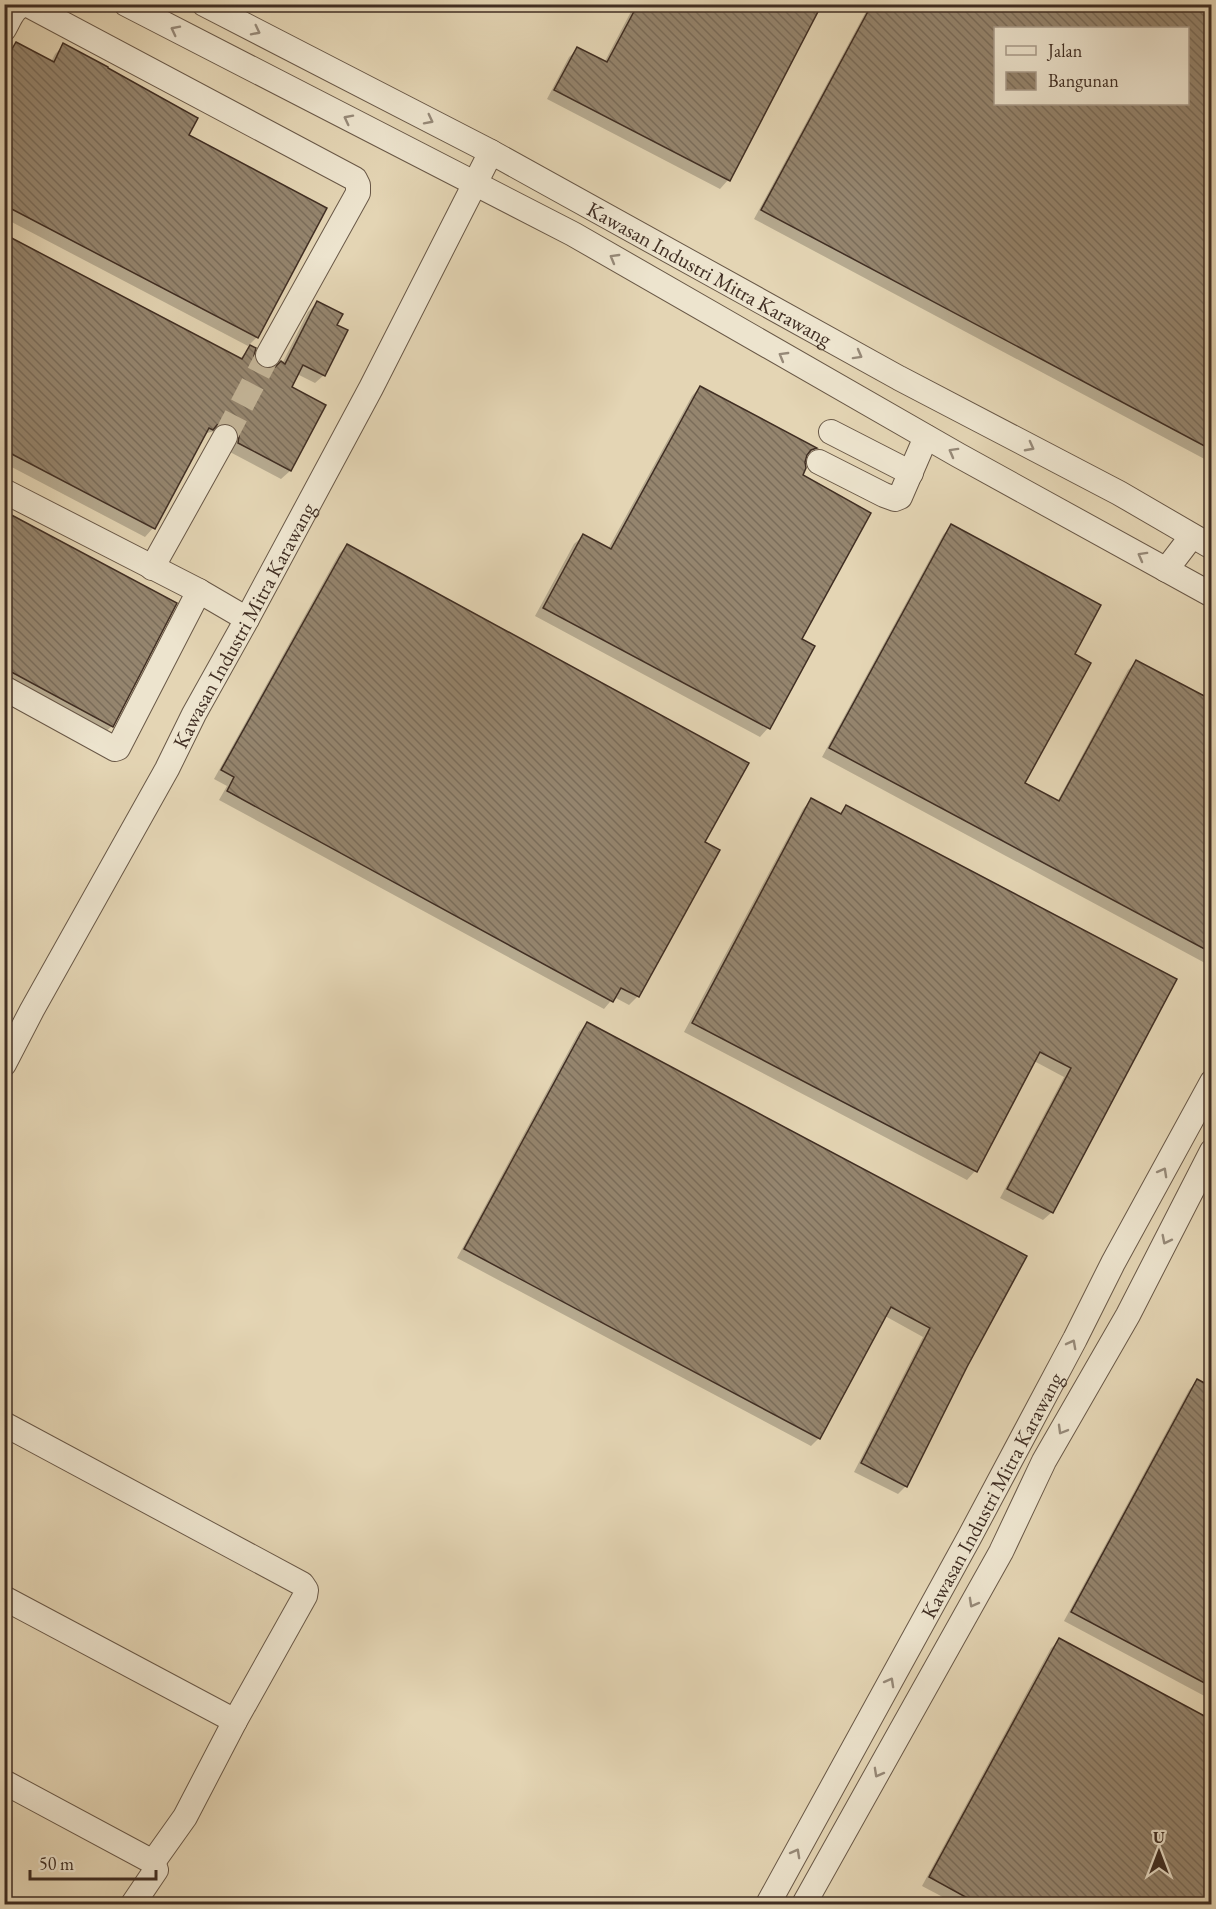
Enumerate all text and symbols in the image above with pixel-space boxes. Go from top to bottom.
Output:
one-way arrow [249,24,260,35]
one-way arrow [170,25,181,37]
legend [994,27,1189,105]
text: Jalan [1046,39,1083,62]
text: Bangunan [1048,69,1119,92]
one-way arrow [423,113,434,124]
one-way arrow [343,115,354,126]
street label: Kawasan Industri Mitra Karawang [583,195,838,352]
one-way arrow [610,254,620,265]
one-way arrow [852,348,862,359]
one-way arrow [779,351,789,363]
one-way arrow [1024,440,1034,451]
one-way arrow [949,448,959,459]
street label: Kawasan Industri Mitra Karawang [166,497,321,752]
one-way arrow [1138,552,1148,563]
one-way arrow [1156,1167,1167,1178]
one-way arrow [1162,1234,1173,1244]
one-way arrow [1065,1340,1076,1350]
street label: Kawasan Industri Mitra Karawang [914,1366,1069,1623]
one-way arrow [1058,1423,1070,1434]
one-way arrow [969,1596,980,1607]
one-way arrow [883,1678,894,1688]
one-way arrow [873,1767,885,1777]
north arrow [1129,1822,1189,1882]
text: U [1153,1827,1165,1848]
scale bar [30,1843,156,1881]
one-way arrow [789,1849,800,1859]
text: 50 m [39,1852,74,1875]

